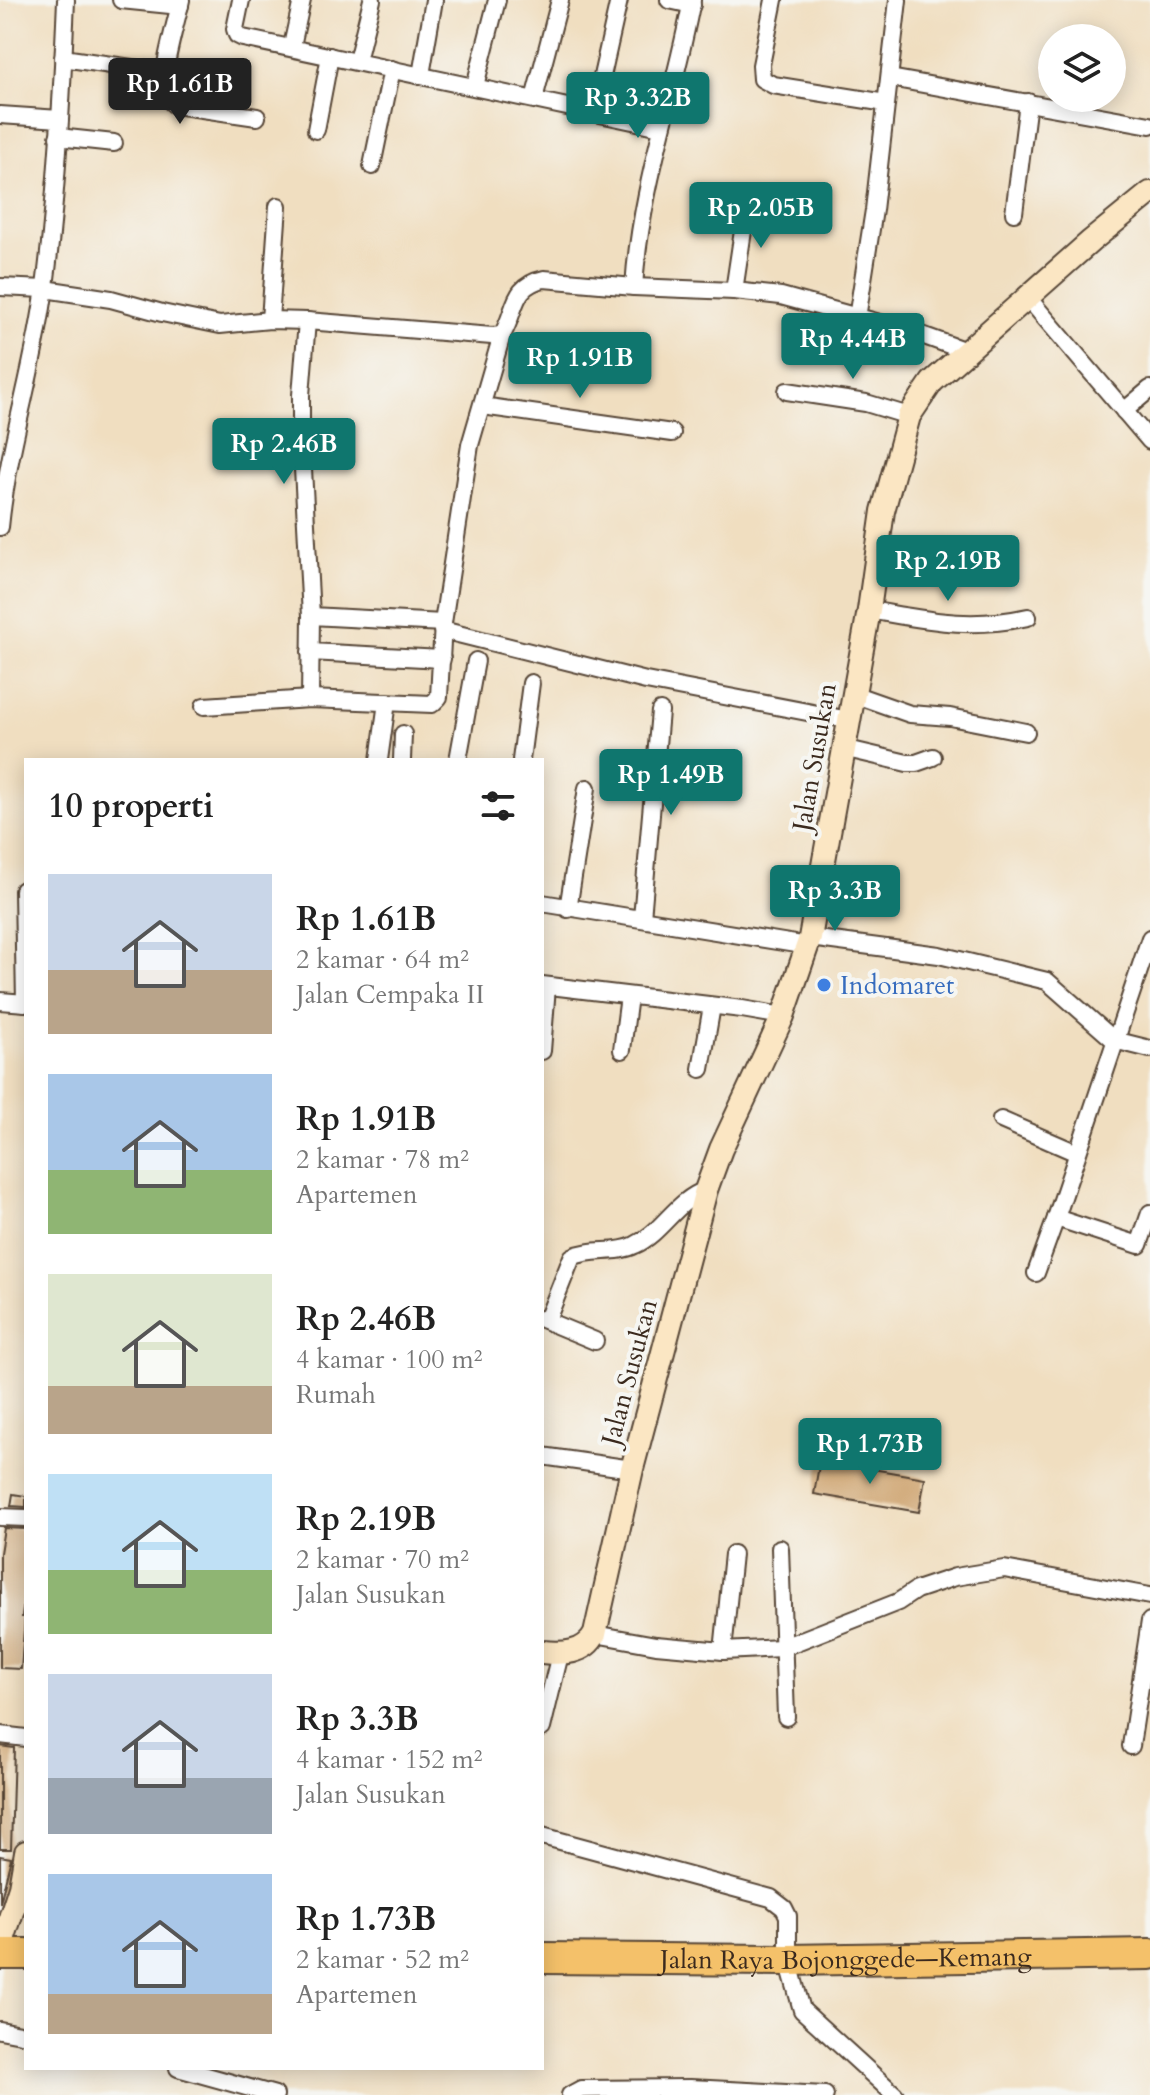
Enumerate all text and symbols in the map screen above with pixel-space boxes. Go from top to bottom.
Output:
map controls [1038,24,1126,112]
button: layers [1038,24,1126,112]
pin: Rp 1.61B [97,58,263,126]
text: Rp 1.61B [126,66,234,101]
pin: Rp 3.32B [555,72,721,140]
text: Rp 3.32B [584,80,692,115]
pin: Rp 2.05B [678,182,844,250]
text: Rp 2.05B [707,190,815,225]
pin: Rp 4.44B [770,313,936,381]
text: Rp 4.44B [799,321,907,356]
pin: Rp 1.91B [497,332,663,400]
text: Rp 1.91B [526,340,634,375]
pin: Rp 2.46B [201,418,367,486]
text: Rp 2.46B [230,426,338,461]
pin: Rp 2.19B [865,535,1031,603]
text: Rp 2.19B [894,543,1002,578]
street label: Jalan Susukan [784,680,845,838]
pin: Rp 1.49B [588,749,754,817]
text: Rp 1.49B [617,757,725,792]
text: 10 properti [48,783,214,829]
icon: filters [476,784,520,828]
pin: Rp 3.3B [761,865,909,933]
text: Rp 3.3B [788,873,882,908]
text: Rp 1.61B [296,896,436,942]
icon: home [112,906,208,1002]
text: 2 kamar · 64 m² [296,942,469,977]
place label: Indomaret [840,968,954,1003]
marker: Indomaret [815,976,833,994]
text: Jalan Cempaka II [296,977,484,1012]
text: Rp 1.91B [296,1096,436,1142]
icon: home [112,1106,208,1202]
text: 2 kamar · 78 m² [296,1142,469,1177]
text: Apartemen [296,1177,418,1212]
street label: Jalan Susukan [592,1295,666,1453]
text: Rp 2.46B [296,1296,436,1342]
icon: home [112,1306,208,1402]
text: 4 kamar · 100 m² [296,1342,482,1377]
text: Rumah [296,1377,376,1412]
pin: Rp 1.73B [787,1418,953,1486]
text: Rp 1.73B [816,1426,924,1461]
text: Rp 2.19B [296,1496,436,1542]
icon: home [112,1506,208,1602]
text: 2 kamar · 70 m² [296,1542,469,1577]
text: Jalan Susukan [296,1577,446,1612]
text: Rp 3.3B [296,1696,419,1742]
icon: home [112,1706,208,1802]
text: 4 kamar · 152 m² [296,1742,482,1777]
text: Jalan Susukan [296,1777,446,1812]
text: Rp 1.73B [296,1896,436,1942]
icon: home [112,1906,208,2002]
street label: Jalan Raya Bojonggede—Kemang [656,1939,1032,1978]
text: 2 kamar · 52 m² [296,1942,469,1977]
text: Apartemen [296,1977,418,2012]

